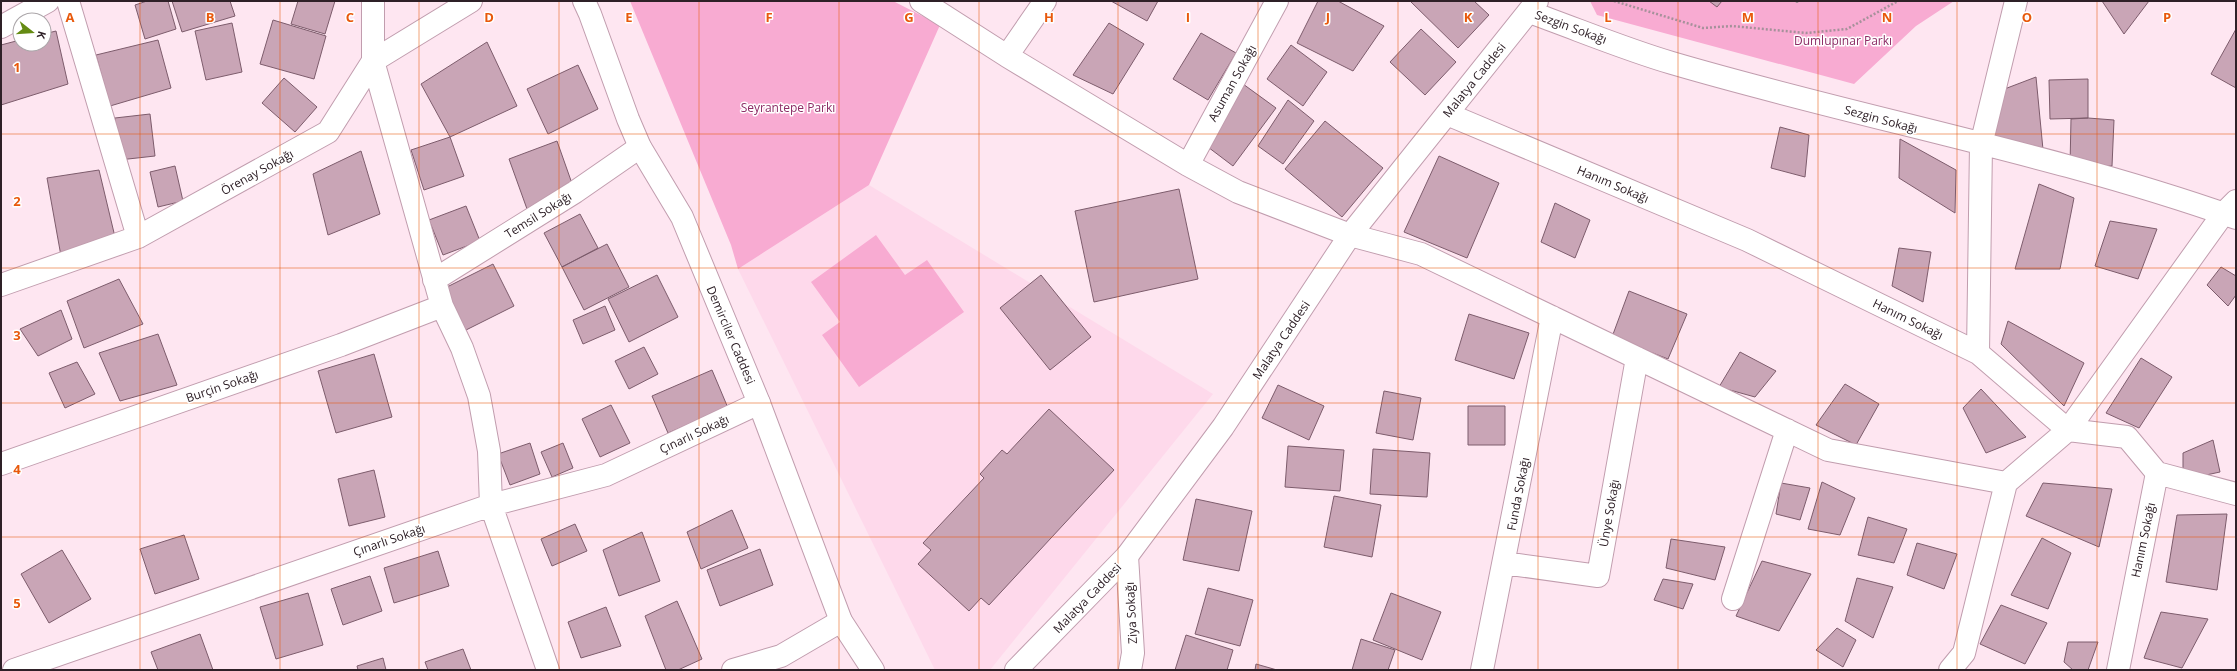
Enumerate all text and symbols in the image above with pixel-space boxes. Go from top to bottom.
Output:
street label: Sezgin Sokağı [1533,6,1609,48]
text: A [66,8,75,26]
text: B [206,8,215,26]
text: C [346,8,354,26]
text: D [484,8,494,26]
text: E [625,8,633,26]
text: F [765,8,773,26]
text: G [904,8,914,26]
text: H [1044,8,1054,26]
text: I [1186,8,1190,26]
text: J [1325,8,1330,26]
text: K [1464,8,1473,26]
text: L [1604,8,1612,26]
text: M [1742,8,1754,26]
text: N [1882,8,1892,26]
text: O [2022,8,2032,26]
text: P [2163,8,2171,26]
north arrow [12,12,52,52]
text: K [34,29,50,41]
park label: Dumlupınar Parkı [1794,32,1892,49]
street label: Malatya Caddesi [1439,39,1509,121]
street label: Asuman Sokağı [1204,42,1260,124]
text: 1 [13,58,21,76]
park label: Seyrantepe Parkı [741,99,835,116]
street label: Sezgin Sokağı [1842,101,1920,137]
street label: Örenay Sokağı [218,145,296,199]
street label: Hanım Sokağı [1574,161,1652,207]
street label: Temsil Sokağı [501,188,575,242]
text: 2 [13,192,21,210]
street label: Demirciler Caddesi [703,283,759,387]
street label: Hanım Sokağı [1870,295,1946,343]
street label: Malatya Caddesi [1248,297,1314,383]
text: 3 [13,326,21,344]
street label: Burçin Sokağı [183,366,261,406]
street label: Çınarlı Sokağı [656,410,732,458]
street label: Funda Sokağı [1503,456,1533,532]
text: 4 [13,460,21,478]
street label: Ünye Sokağı [1595,478,1623,548]
street label: Hanım Sokağı [2127,501,2159,579]
street label: Çınarlı Sokağı [351,520,427,560]
street label: Malatya Caddesi [1049,559,1125,637]
street label: Ziya Sokağı [1121,582,1141,644]
text: 5 [13,594,21,612]

